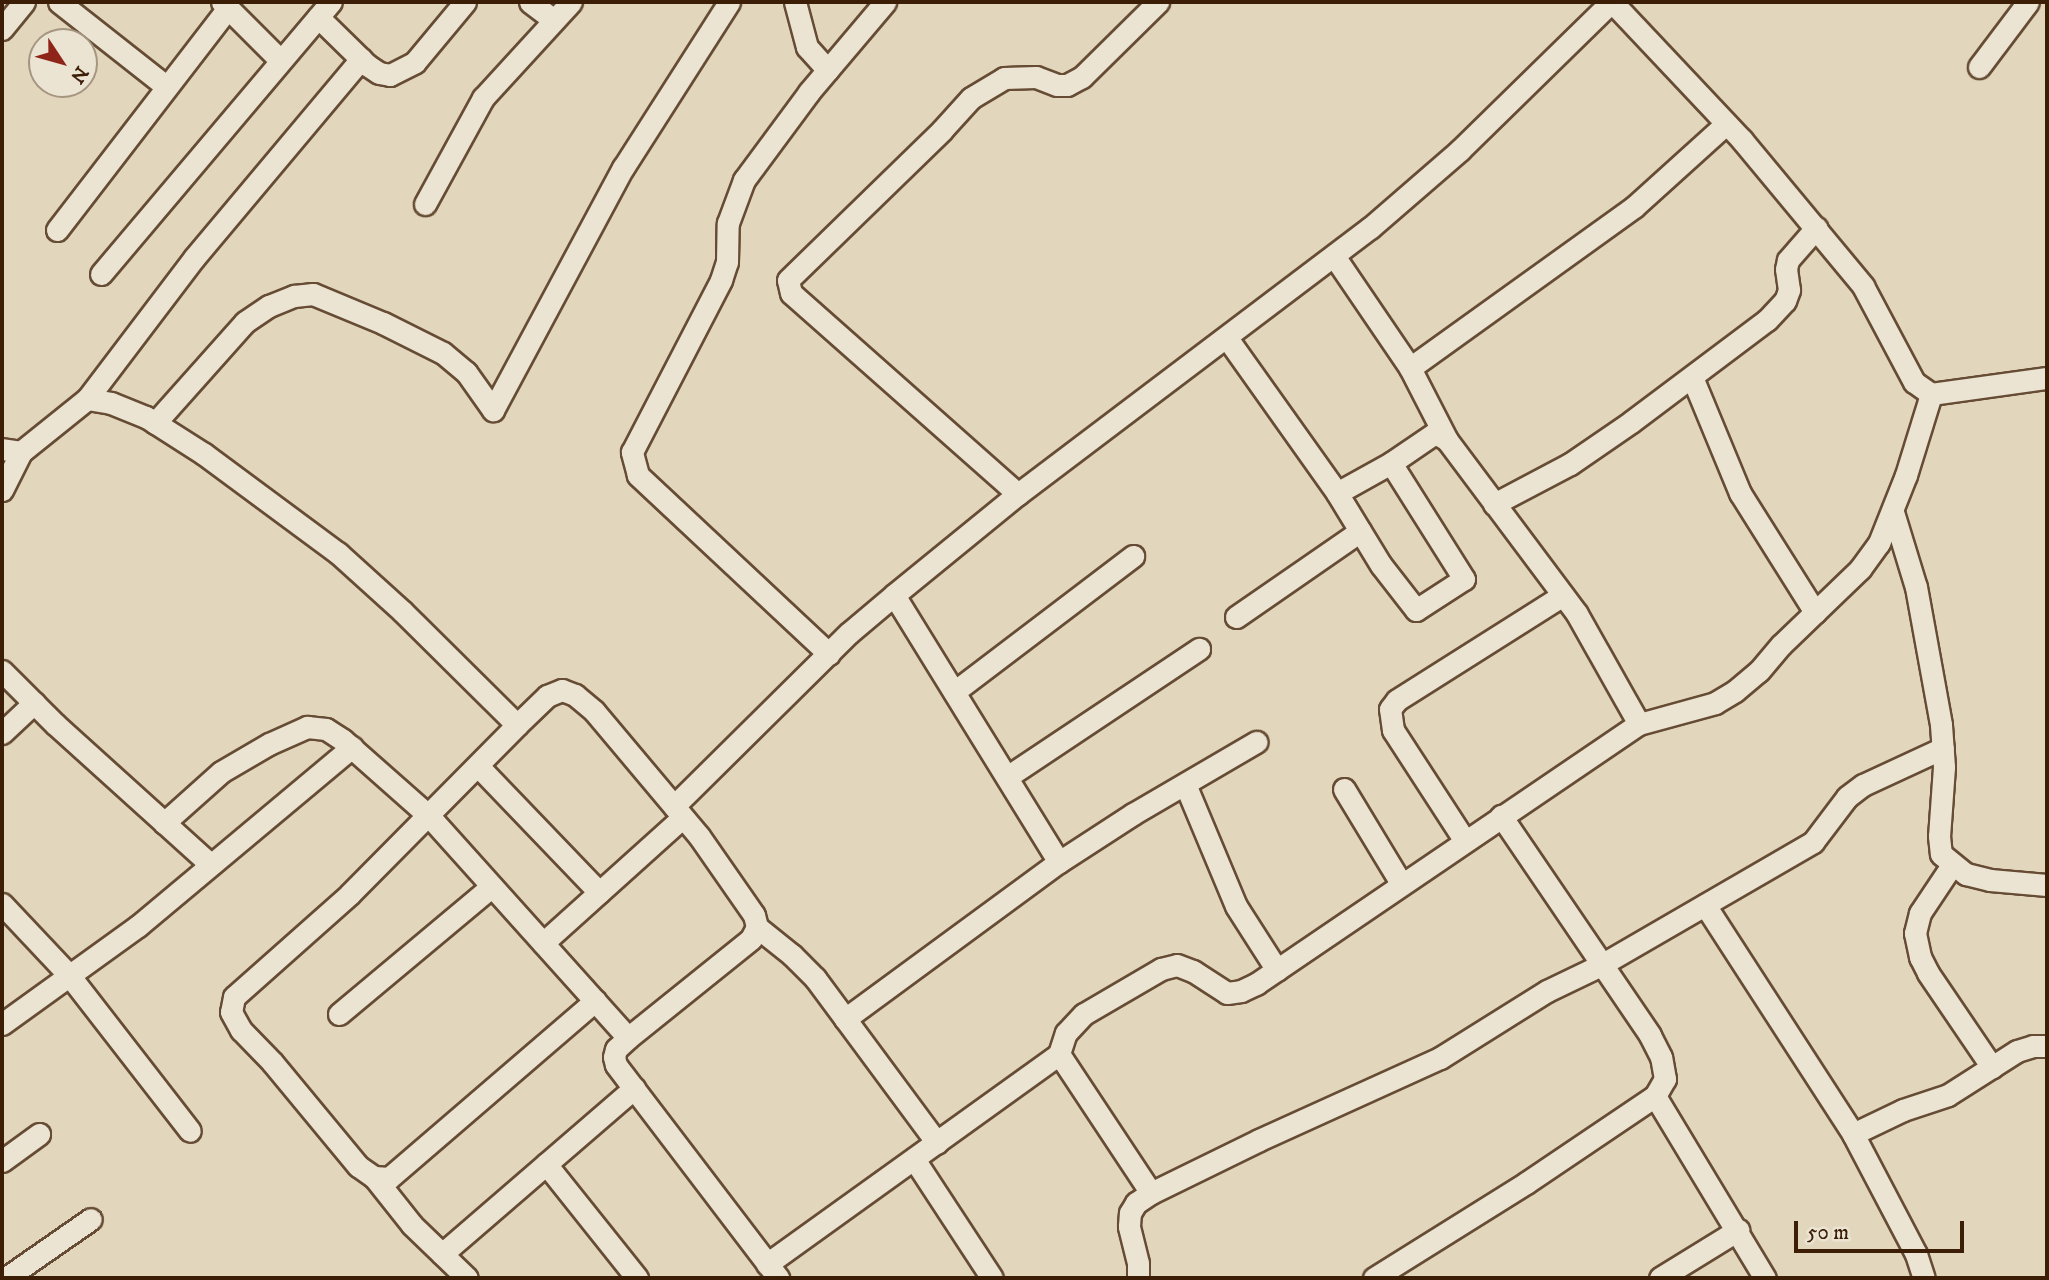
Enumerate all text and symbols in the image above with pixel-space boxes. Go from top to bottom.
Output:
north arrow [28,28,98,98]
text: N [65,61,93,88]
scale bar [1797,1206,1967,1250]
text: 50 m [1807,1220,1849,1246]

